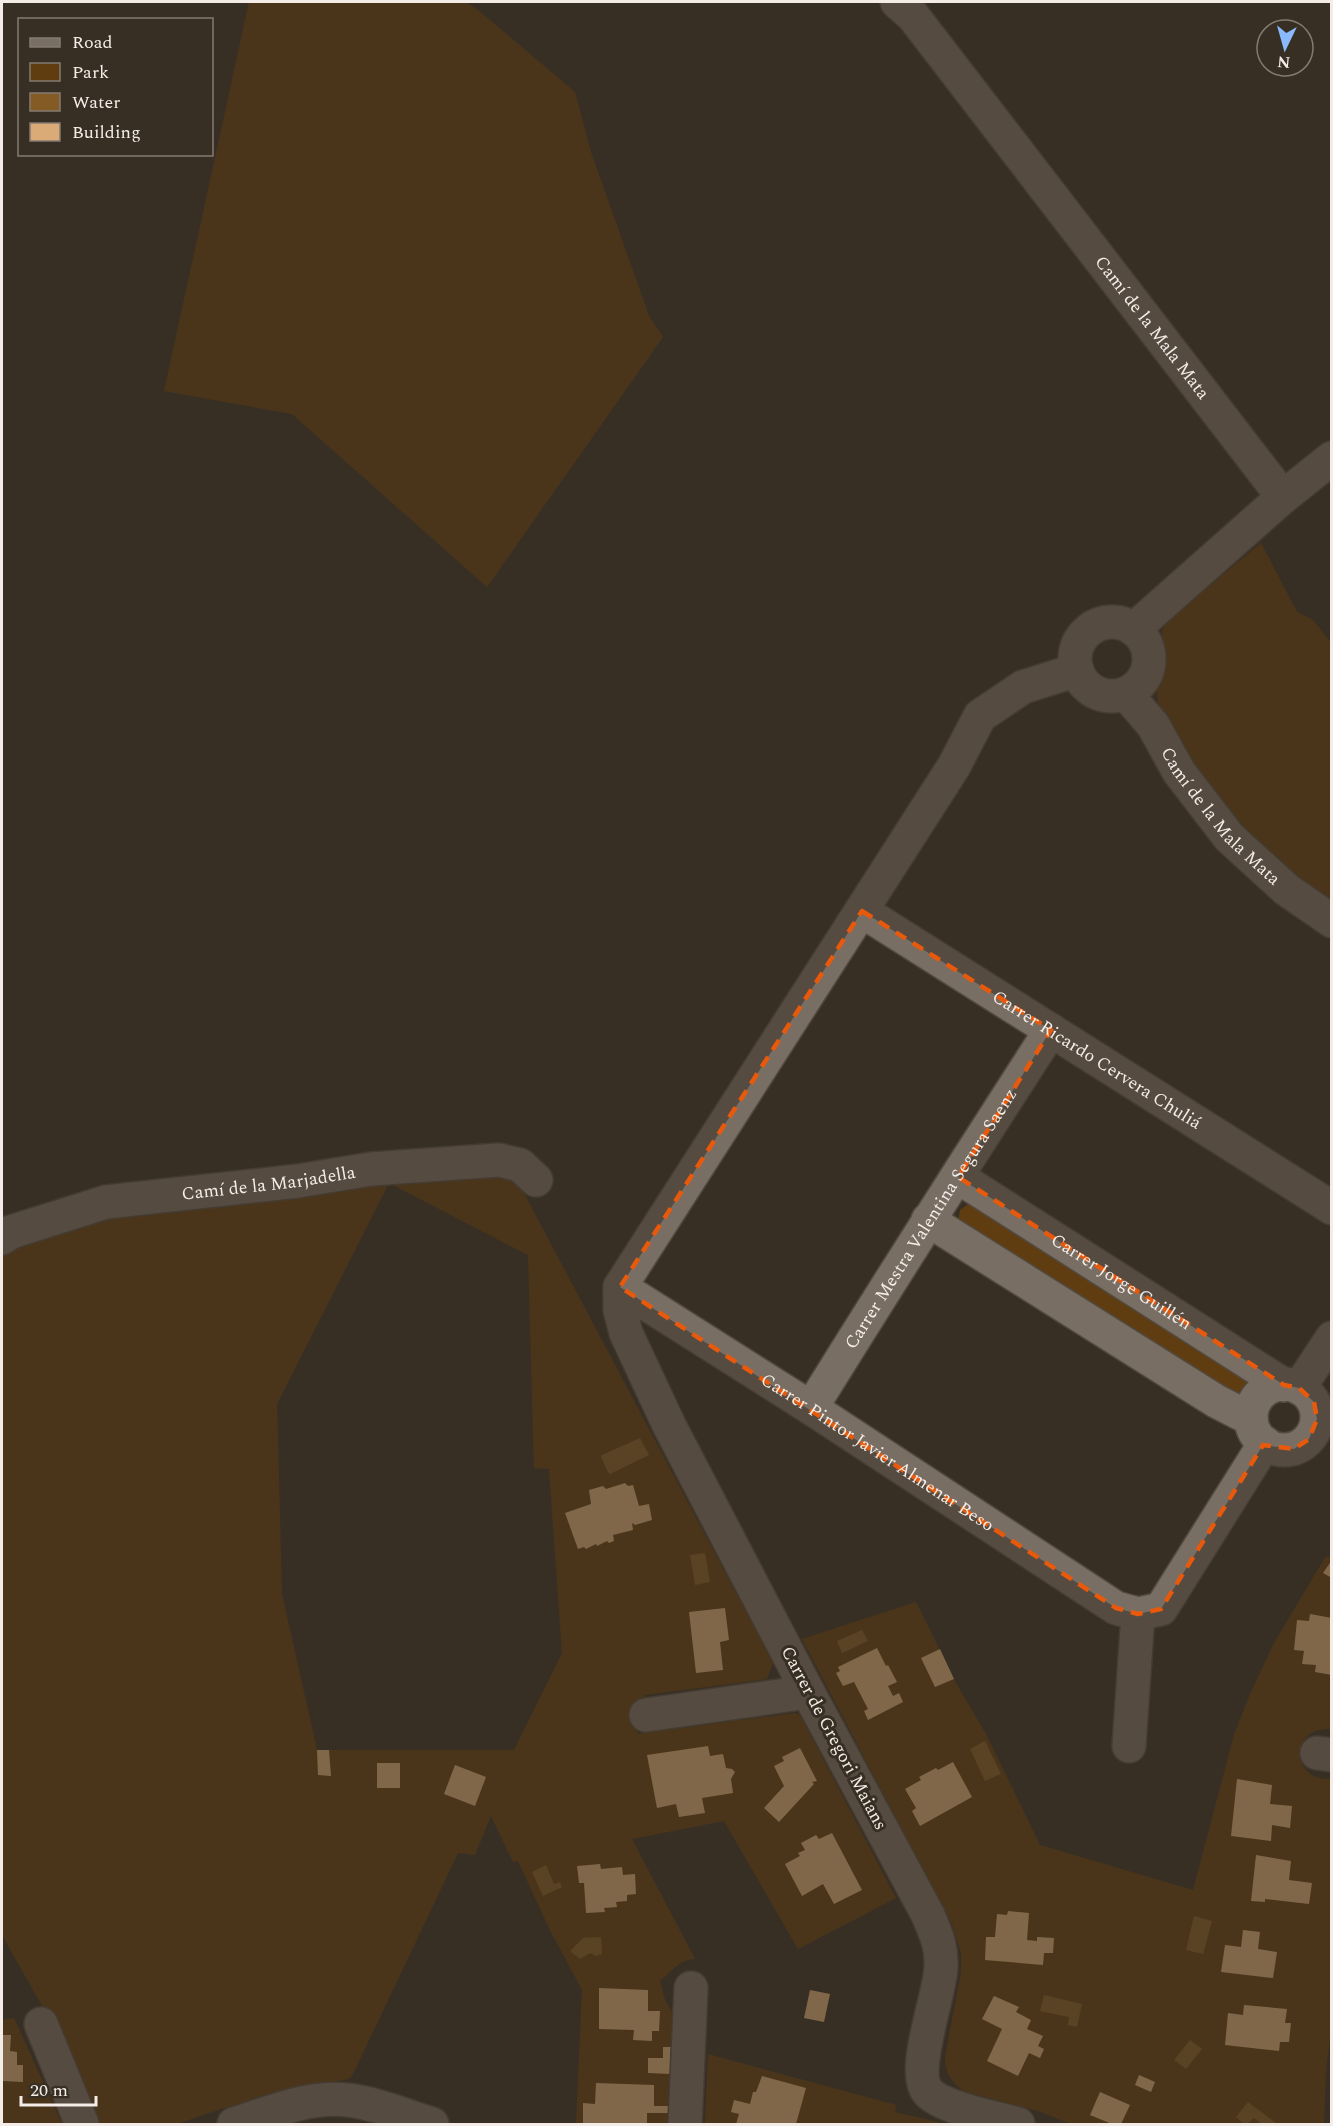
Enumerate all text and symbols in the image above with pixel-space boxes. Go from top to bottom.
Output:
legend [18,18,213,156]
north arrow [1255,18,1315,78]
text: Road [72,29,113,56]
text: N [1276,49,1291,74]
text: Park [72,59,109,86]
text: Water [72,89,120,116]
text: Building [72,119,141,146]
street label: Camí de la Mala Mata [1088,250,1217,405]
street label: Camí de la Mala Mata [1154,742,1287,892]
street label: Carrer Ricardo Cervera Chuliá [987,983,1207,1136]
street label: Carrer Mestra Valentina Segura Saenz [838,1083,1024,1354]
street label: Camí de la Marjadella [180,1158,358,1207]
street label: Carrer Jorge Guillén [1046,1226,1197,1336]
street label: Carrer Pintor Javier Almenar Beso [756,1366,1000,1538]
street label: Carrer de Gregori Maians [774,1641,894,1835]
scale bar [21,2069,96,2107]
text: 20 m [30,2077,68,2104]

